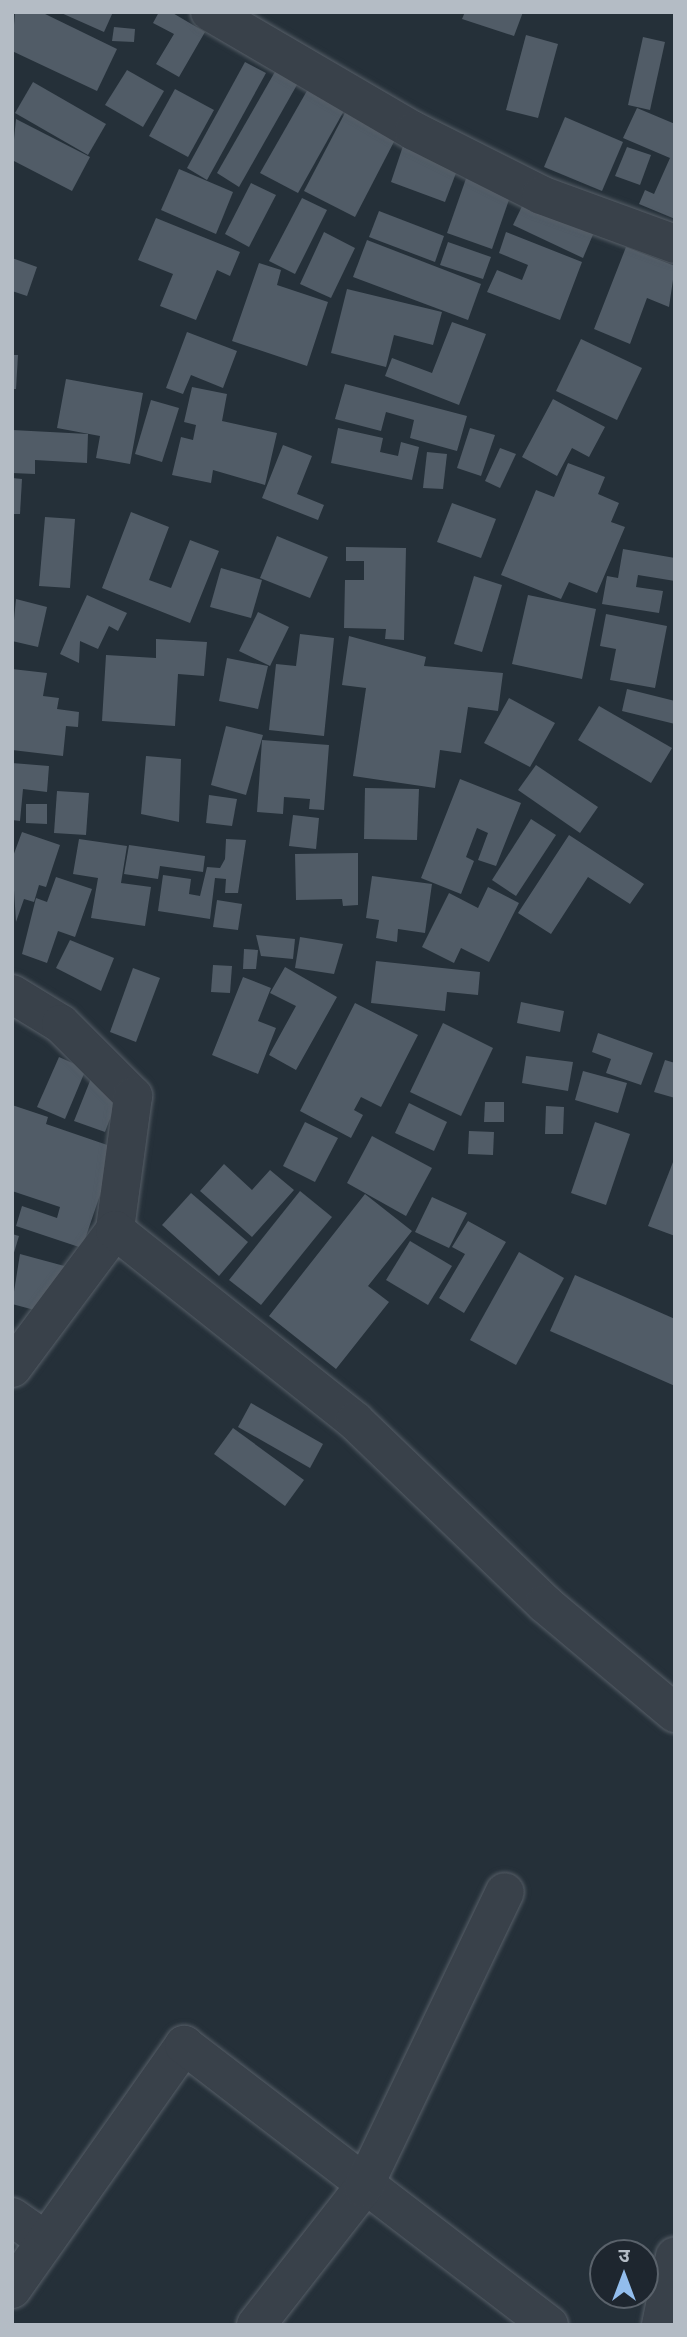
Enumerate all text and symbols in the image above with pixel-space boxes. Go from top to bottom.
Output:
north arrow [589,2239,659,2309]
text: उ [618,2244,630,2266]

